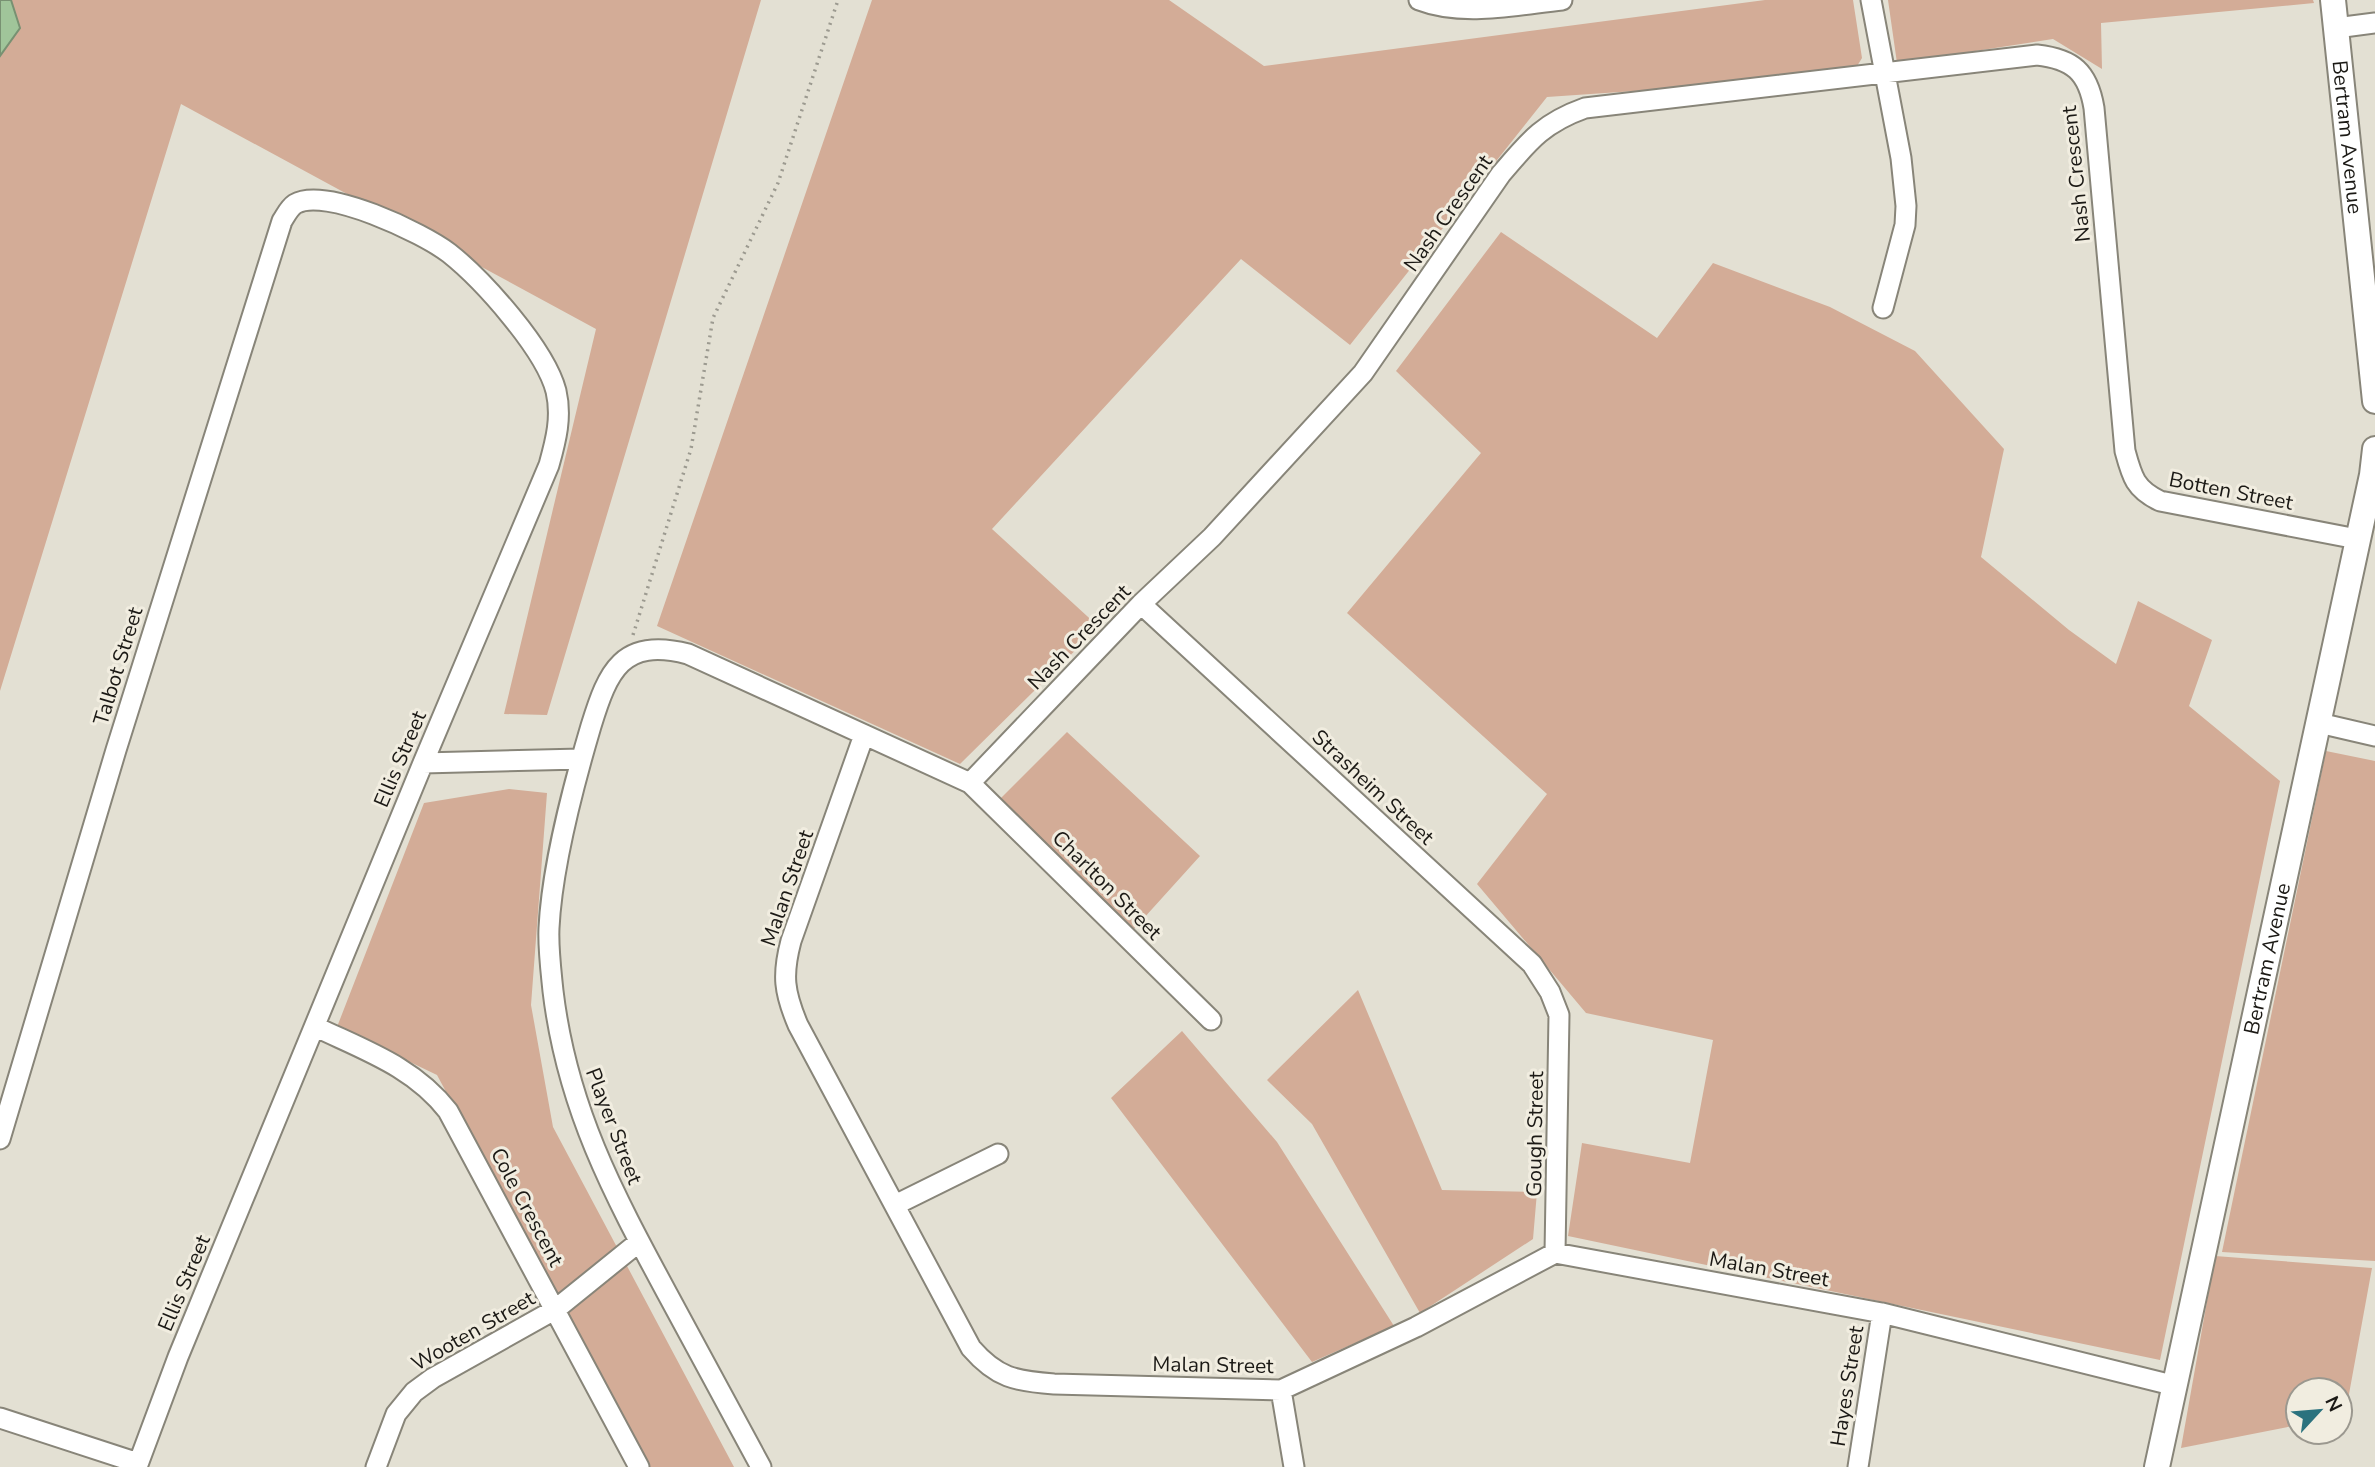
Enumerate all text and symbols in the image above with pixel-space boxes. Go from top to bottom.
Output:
street label: Bertram Avenue [2325,59,2369,215]
street label: Nash Crescent [2055,104,2097,244]
street label: Nash Crescent [1397,148,1499,277]
street label: Botten Street [2167,465,2296,517]
street label: Nash Crescent [1021,578,1137,696]
street label: Talbot Street [87,603,149,729]
street label: Ellis Street [367,706,433,812]
street label: Strasheim Street [1306,723,1441,851]
street label: Charlton Street [1046,824,1168,946]
street label: Malan Street [754,826,820,950]
street label: Bertram Avenue [2237,880,2297,1037]
street label: Player Street [579,1064,649,1189]
street label: Gough Street [1520,1070,1550,1197]
street label: Cole Crescent [484,1143,570,1272]
street label: Ellis Street [151,1230,217,1336]
street label: Malan Street [1707,1245,1832,1293]
street label: Wooten Street [406,1284,540,1378]
street label: Hayes Street [1824,1323,1870,1448]
street label: Malan Street [1152,1350,1274,1380]
north arrow [2284,1376,2354,1446]
text: N [2319,1392,2348,1416]

